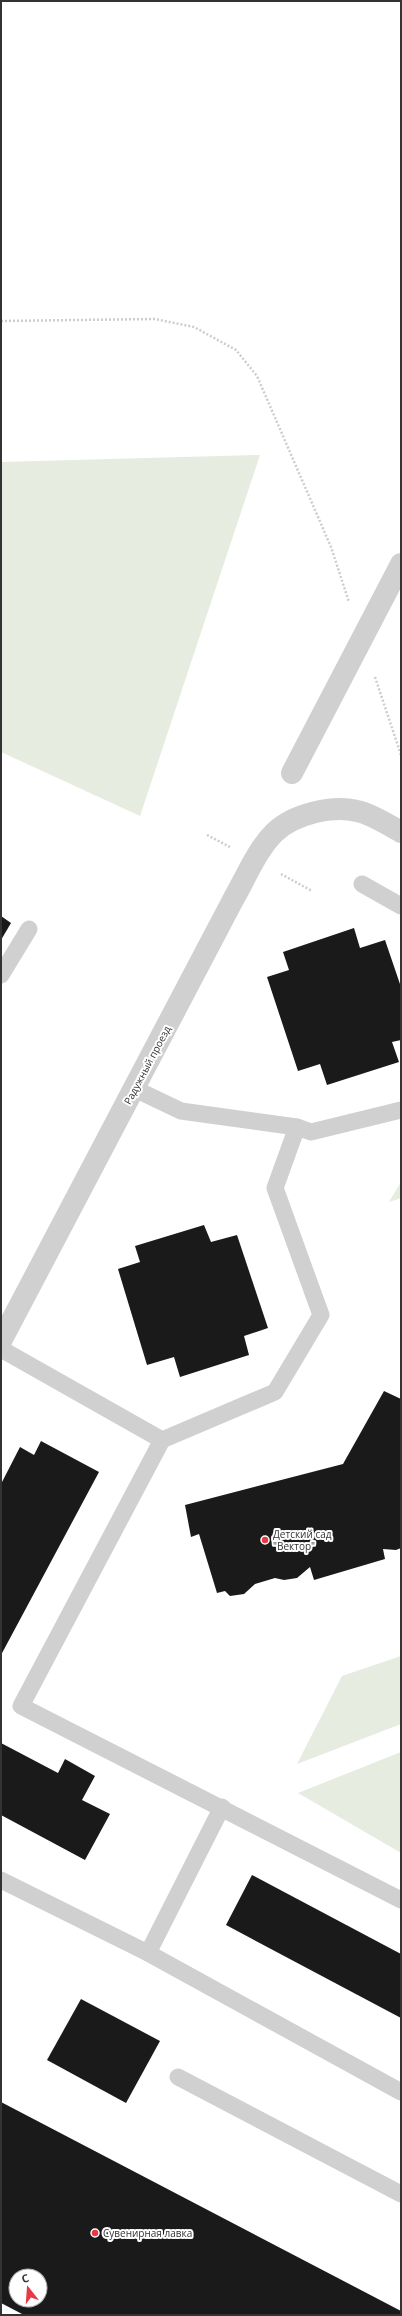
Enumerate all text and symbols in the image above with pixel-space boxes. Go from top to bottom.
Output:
street label: Радужный проезд [120,1023,174,1107]
place label: Детский сад "Вектор" [273,1527,332,1553]
marker: Детский сад "Вектор" [260,1535,270,1545]
place label: Сувенирная лавка [103,2226,192,2240]
marker: Сувенирная лавка [90,2228,100,2238]
north arrow [8,2268,48,2308]
text: С [19,2270,30,2286]

